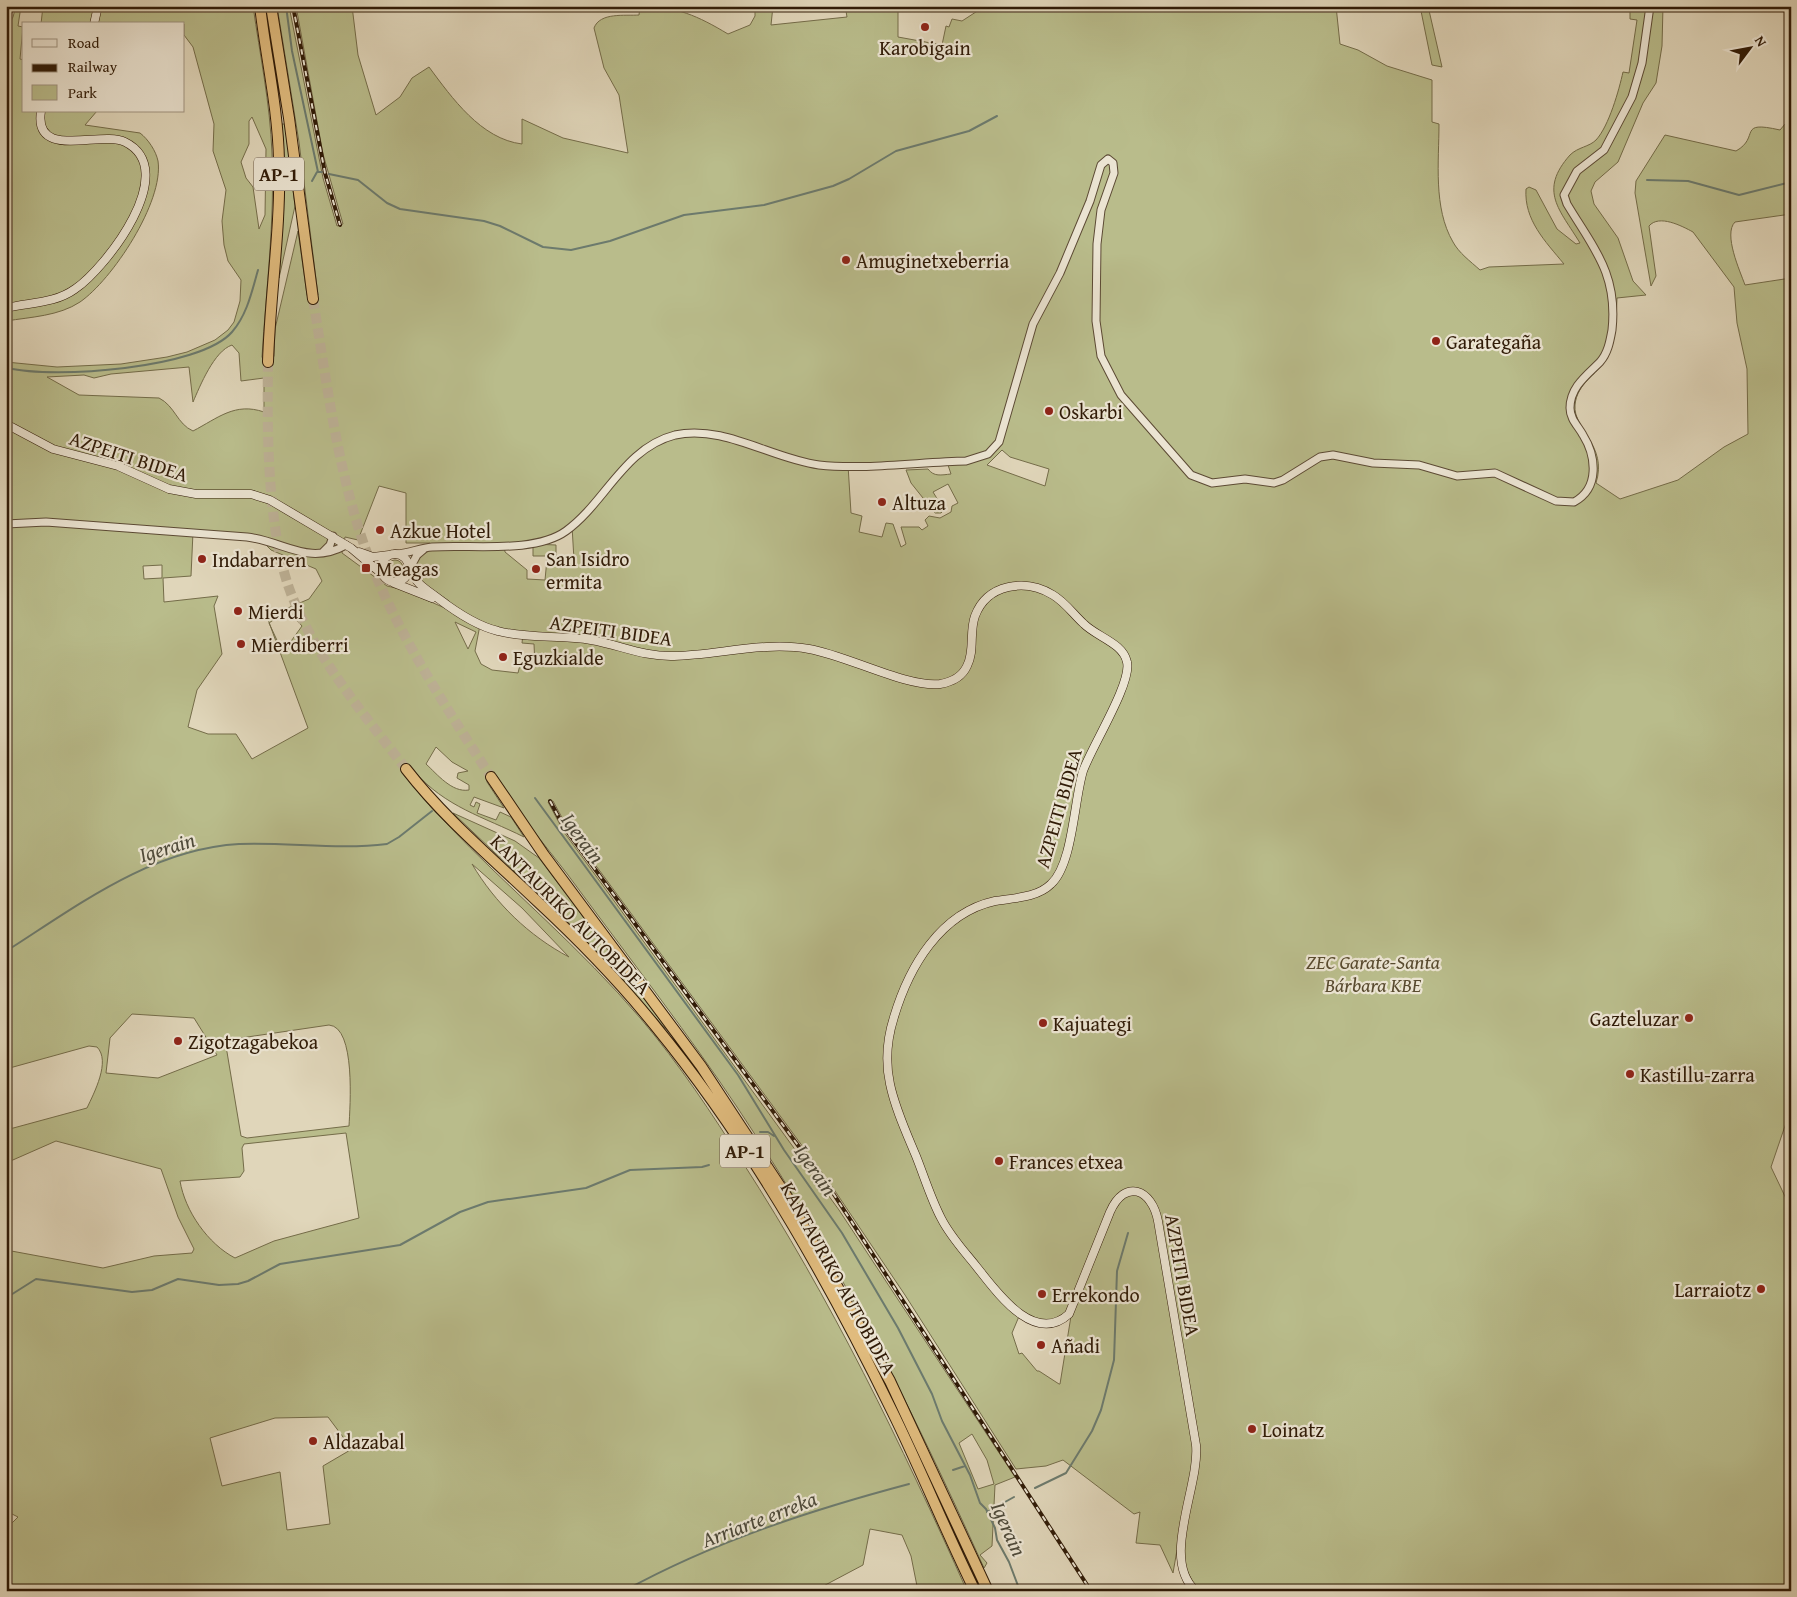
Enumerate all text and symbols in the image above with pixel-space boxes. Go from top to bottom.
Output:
marker: Karobigain [919,21,931,33]
legend [22,22,185,112]
north arrow [1724,22,1774,72]
text: Road [68,32,99,53]
text: N [1750,32,1772,51]
place label: Karobigain [879,33,971,62]
text: Railway [68,56,118,77]
text: Park [68,82,97,103]
road number: AP-1 [254,157,304,190]
place label: Amuginetxeberria [856,246,1010,275]
marker: Amuginetxeberria [840,254,852,266]
place label: Garategaña [1446,327,1542,356]
marker: Garategaña [1430,335,1442,347]
place label: Oskarbi [1059,397,1123,426]
marker: Oskarbi [1043,405,1055,417]
street label: AZPEITI BIDEA [66,423,192,489]
place label: Altuza [892,488,946,517]
marker: Altuza [876,496,888,508]
place label: Azkue Hotel [390,516,492,545]
marker: Azkue Hotel [374,524,386,536]
place label: San Isidro ermita [546,544,629,596]
place label: Indabarren [212,545,306,574]
marker: Indabarren [196,553,208,565]
place label: Meagas [376,554,439,583]
marker: Meagas [360,562,372,574]
marker: San Isidro ermita [530,563,542,575]
place label: Mierdi [248,597,304,626]
marker: Mierdi [232,605,244,617]
street label: AZPEITI BIDEA [548,607,674,653]
place label: Mierdiberri [251,630,349,659]
marker: Mierdiberri [235,638,247,650]
place label: Eguzkialde [513,643,604,672]
marker: Eguzkialde [497,651,509,663]
street label: AZPEITI BIDEA [1027,745,1089,871]
water label: Igerain [554,806,612,870]
water label: Igerain [135,824,199,870]
street label: KANTAURIKO AUTOBIDEA [484,827,658,1001]
park label: ZEC Garate-Santa Bárbara KBE [1306,947,1441,999]
place label: Gazteluzar [1590,1004,1679,1033]
place label: Kajuategi [1053,1009,1132,1038]
marker: Gazteluzar [1683,1012,1695,1024]
marker: Kajuategi [1037,1017,1049,1029]
place label: Zigotzagabekoa [188,1027,319,1056]
marker: Zigotzagabekoa [172,1035,184,1047]
place label: Kastillu-zarra [1640,1060,1755,1089]
marker: Kastillu-zarra [1624,1068,1636,1080]
road number: AP-1 [720,1134,770,1168]
water label: Igerain [787,1138,845,1203]
place label: Frances etxea [1009,1147,1124,1176]
marker: Frances etxea [993,1155,1005,1167]
street label: KANTAURIKO AUTOBIDEA [774,1176,904,1380]
street label: AZPEITI BIDEA [1158,1212,1208,1338]
place label: Larraiotz [1674,1275,1751,1304]
place label: Errekondo [1052,1280,1140,1309]
marker: Larraiotz [1755,1283,1767,1295]
marker: Errekondo [1036,1288,1048,1300]
place label: Añadi [1051,1331,1100,1360]
marker: Añadi [1035,1339,1047,1351]
place label: Loinatz [1262,1415,1324,1444]
marker: Loinatz [1246,1423,1258,1435]
place label: Aldazabal [323,1427,405,1456]
marker: Aldazabal [307,1435,319,1447]
water label: Arriarte erreka [696,1483,821,1556]
water label: Igerain [983,1497,1035,1562]

